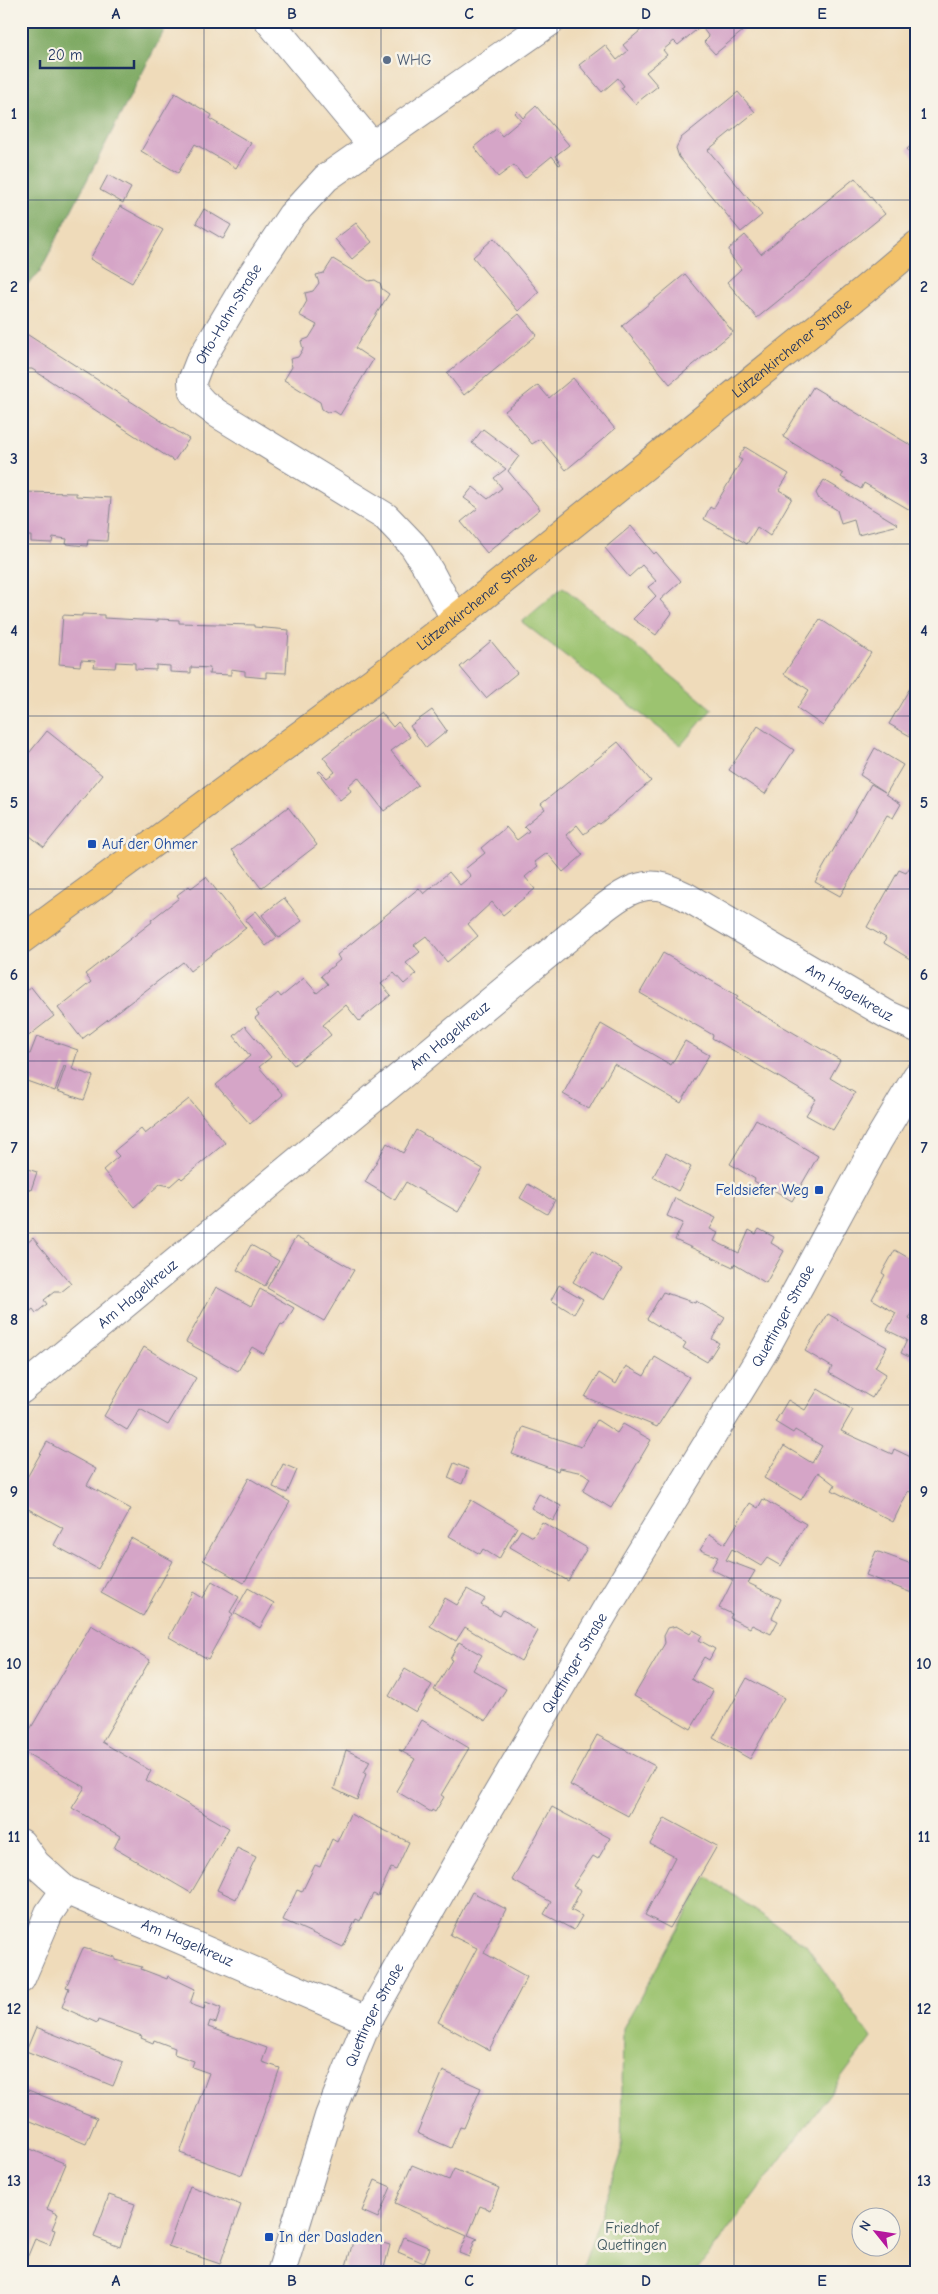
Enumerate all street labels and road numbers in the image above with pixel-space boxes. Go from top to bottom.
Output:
street label: Otto-Hahn-Straße [191,260,266,368]
street label: Lützenkirchener Straße [728,294,856,402]
street label: Lützenkirchener Straße [413,547,541,654]
street label: Am Hagelkreuz [803,960,896,1025]
street label: Am Hagelkreuz [406,997,493,1074]
street label: Am Hagelkreuz [94,1255,181,1332]
street label: Quettinger Straße [747,1261,818,1370]
street label: Quettinger Straße [538,1609,611,1717]
street label: Am Hagelkreuz [139,1915,237,1970]
street label: Quettinger Straße [341,1959,408,2070]

